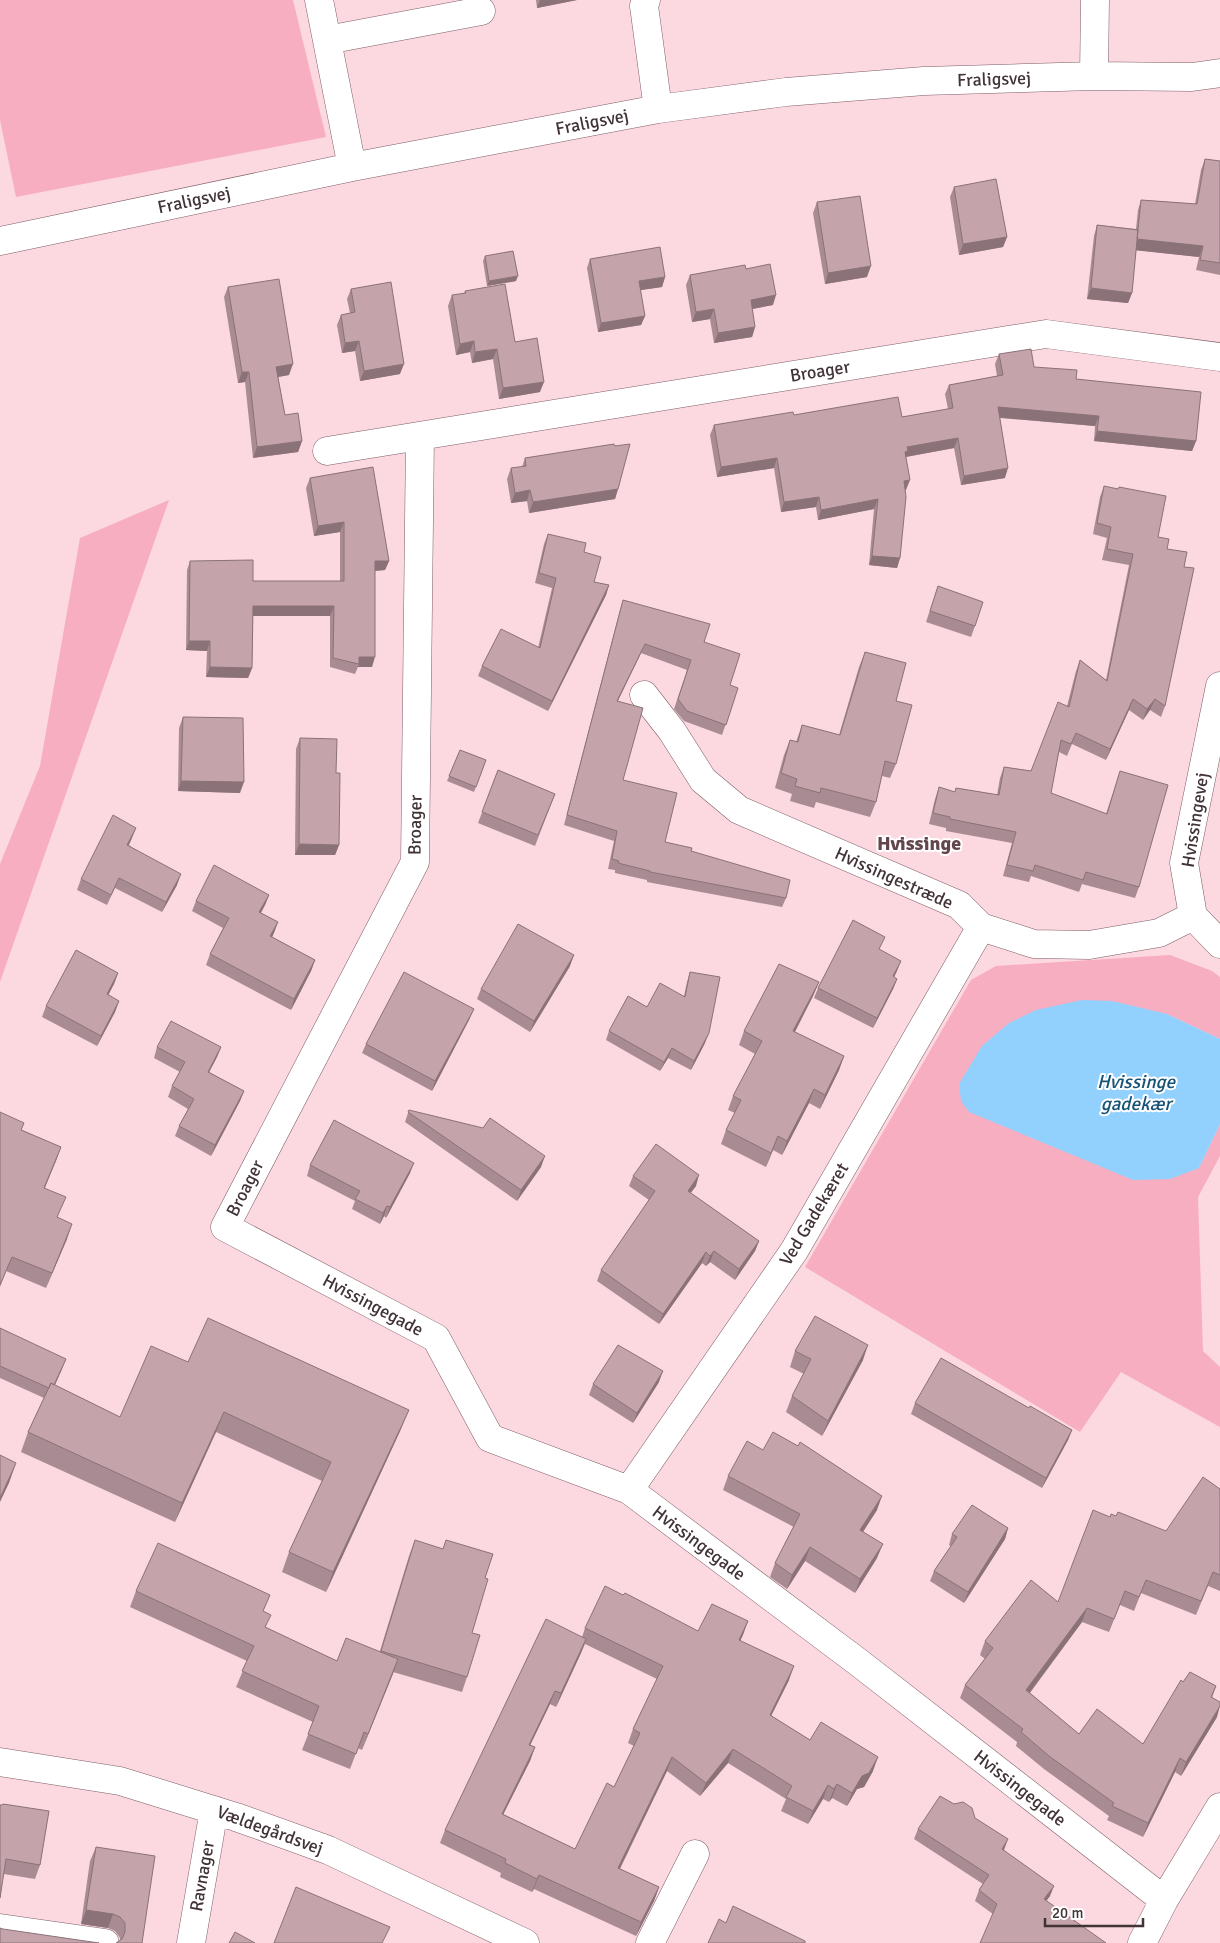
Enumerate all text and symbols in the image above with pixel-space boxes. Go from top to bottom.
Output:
street label: Fraligsvej [957,67,1031,91]
street label: Fraligsvej [554,104,630,140]
street label: Fraligsvej [156,182,232,218]
street label: Broager [788,355,852,387]
street label: Hvissingevej [1177,771,1213,869]
street label: Broager [403,794,427,855]
district label: Hvissinge [877,831,961,856]
street label: Hvissingestræde [831,842,957,914]
water label: Hvissinge gadekær [1097,1070,1177,1116]
street label: Broager [221,1156,269,1220]
street label: Ved Gadekæret [775,1159,853,1269]
street label: Hvissingegade [319,1269,427,1341]
street label: Hvissingegade [648,1501,750,1585]
street label: Hvissingegade [969,1745,1071,1831]
street label: Vældegårdsvej [214,1801,326,1859]
street label: Ravnager [185,1838,219,1913]
scale bar [1045,1896,1142,1928]
text: 20 m [1052,1904,1083,1922]

